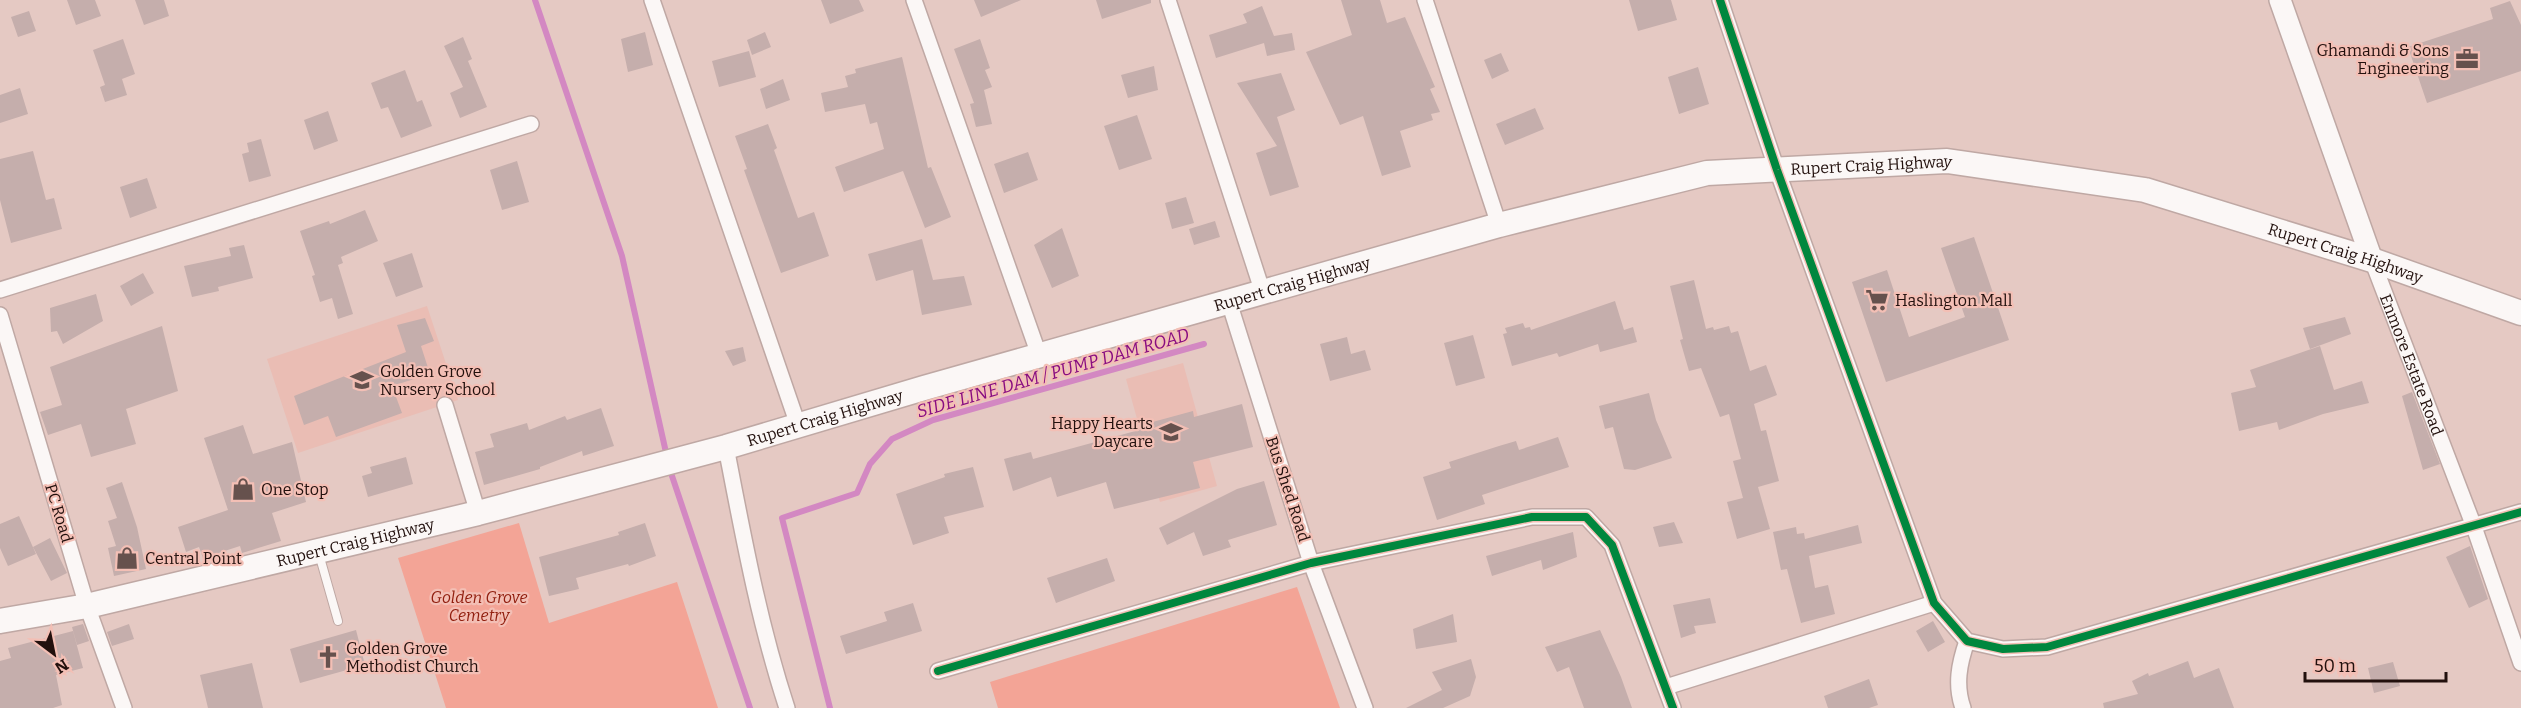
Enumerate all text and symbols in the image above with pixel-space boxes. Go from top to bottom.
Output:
place label: Ghamandi & Sons Engineering [2316,41,2449,78]
office icon: Ghamandi & Sons Engineering [2454,46,2480,72]
street label: Rupert Craig Highway [1790,151,1954,178]
street label: Rupert Craig Highway [2266,219,2426,287]
street label: Rupert Craig Highway [1212,252,1373,315]
supermarket icon: Haslington Mall [1864,287,1890,313]
place label: Haslington Mall [1895,291,2013,310]
street label: Enmore Estate Road [2376,291,2448,439]
water label: SIDE LINE DAM / PUMP DAM ROAD [914,323,1192,423]
place label: Golden Grove Nursery School [380,362,495,399]
school or university icon: Golden Grove Nursery School [349,367,375,393]
street label: Rupert Craig Highway [745,385,906,450]
place label: Happy Hearts Daycare [1051,414,1153,451]
school or university icon: Happy Hearts Daycare [1158,419,1184,445]
street label: Bus Shed Road [1262,434,1314,544]
shop icon: One Stop [230,476,256,502]
place label: One Stop [261,480,328,499]
street label: PC Road [41,481,77,545]
street label: Rupert Craig Highway [274,514,437,570]
shop icon: Central Point [114,545,140,571]
place label: Central Point [145,549,242,568]
park label: Golden Grove Cemetry [431,588,527,625]
north arrow [24,624,84,684]
place label: Golden Grove Methodist Church [346,639,479,676]
church icon: Golden Grove Methodist Church [315,644,341,670]
scale bar [2305,645,2446,683]
text: N [51,655,72,678]
text: 50 m [2314,655,2356,677]

